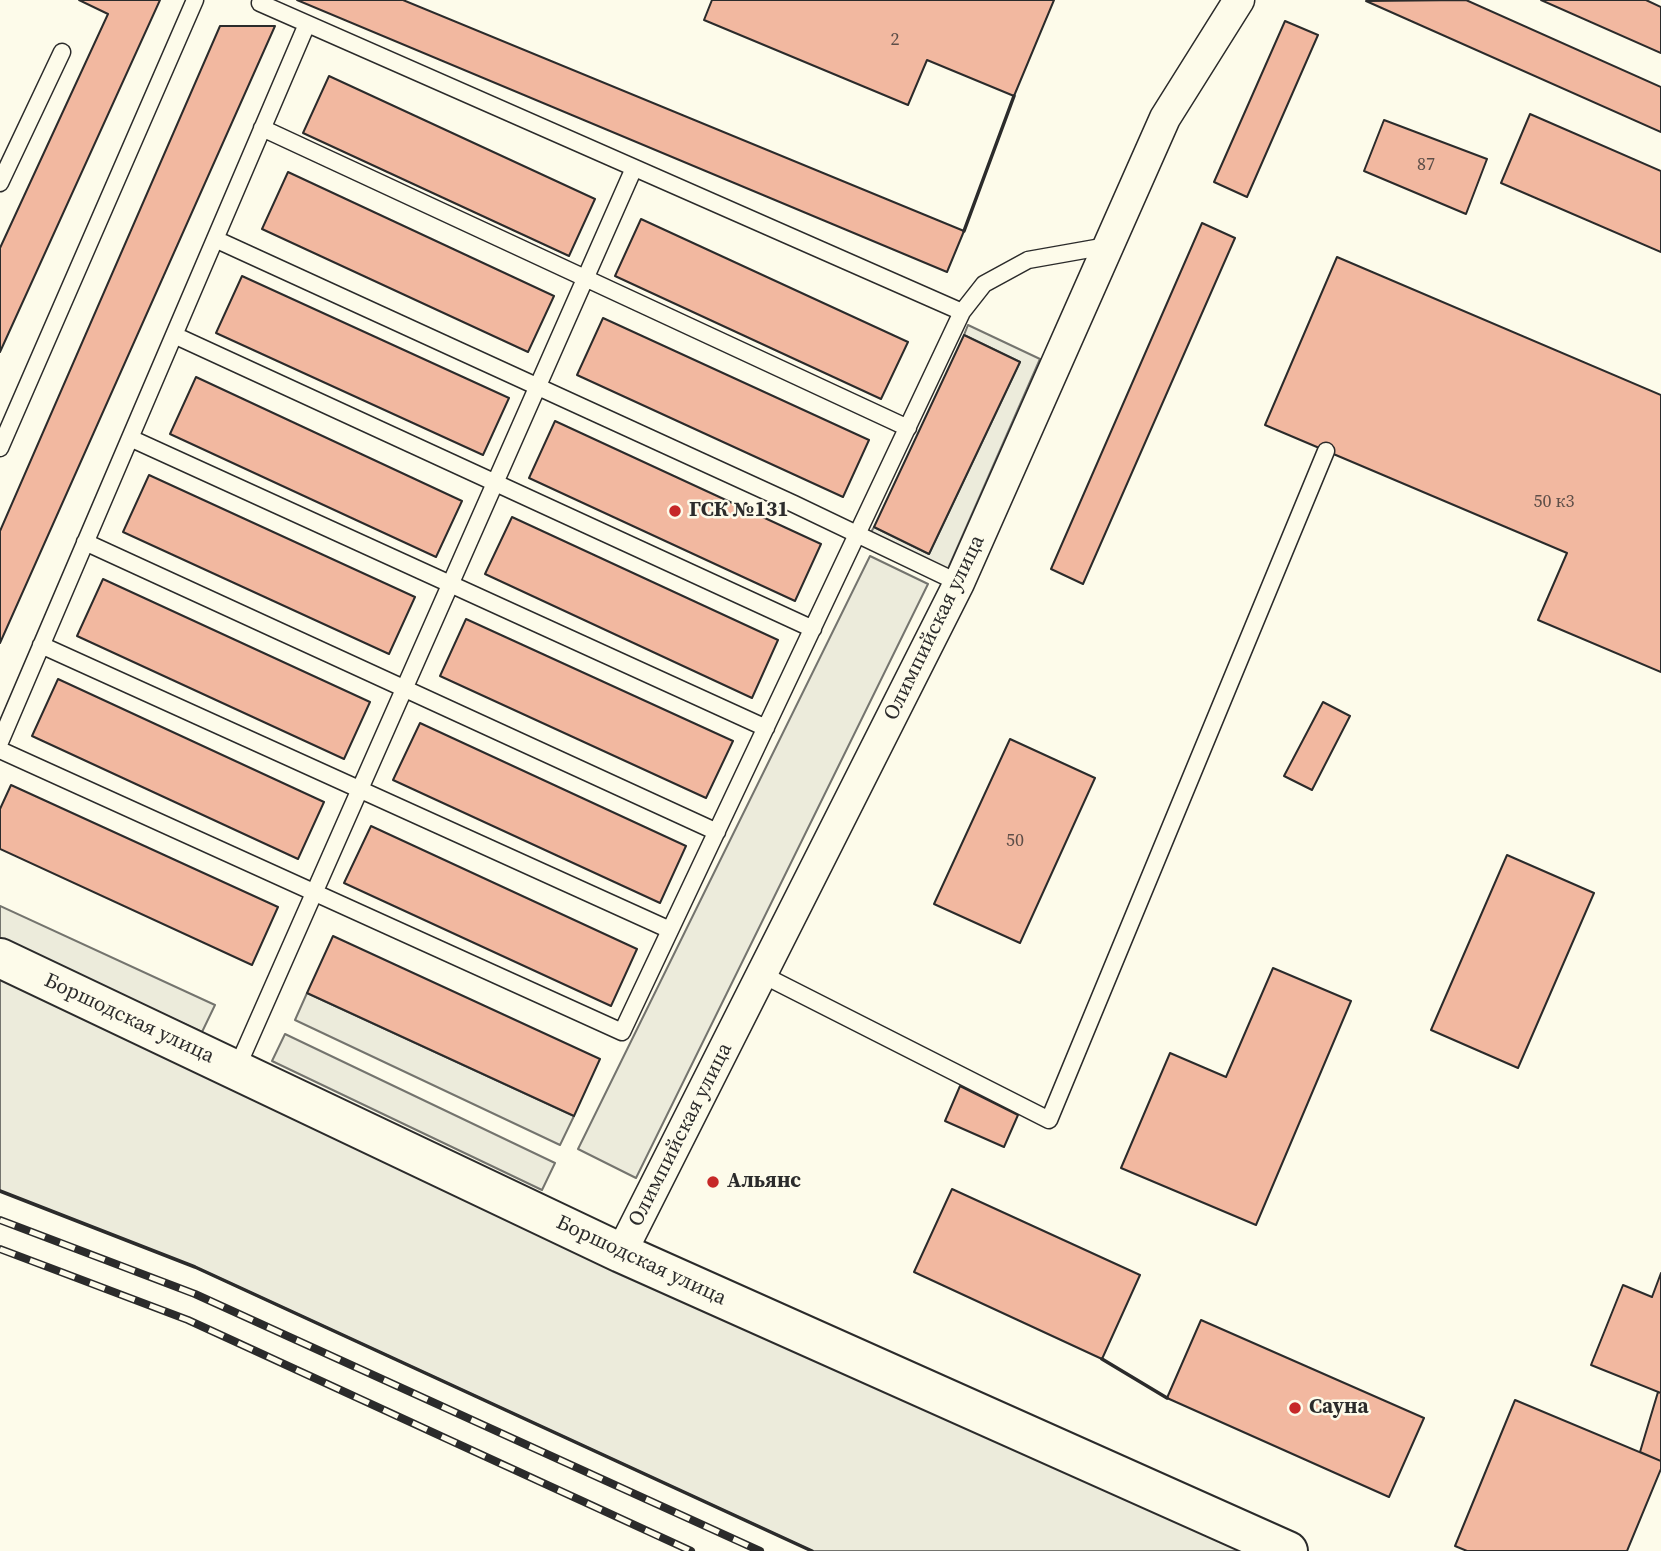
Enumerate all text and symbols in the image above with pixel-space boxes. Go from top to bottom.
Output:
house number: 2 [891,29,899,51]
house number: 87 [1417,154,1435,176]
house number: 50 к3 [1533,491,1575,513]
place label: ГСК №131 [689,498,789,524]
marker: ГСК №131 [667,503,683,519]
street label: Олимпийская улица [879,531,991,725]
house number: 50 [1006,830,1024,852]
street label: Боршодская улица [40,969,218,1069]
street label: Олимпийская улица [624,1039,738,1231]
place label: Альянс [727,1169,801,1195]
marker: Альянс [705,1174,721,1190]
street label: Боршодская улица [552,1211,730,1311]
place label: Сауна [1309,1395,1369,1421]
marker: Сауна [1287,1400,1303,1416]

